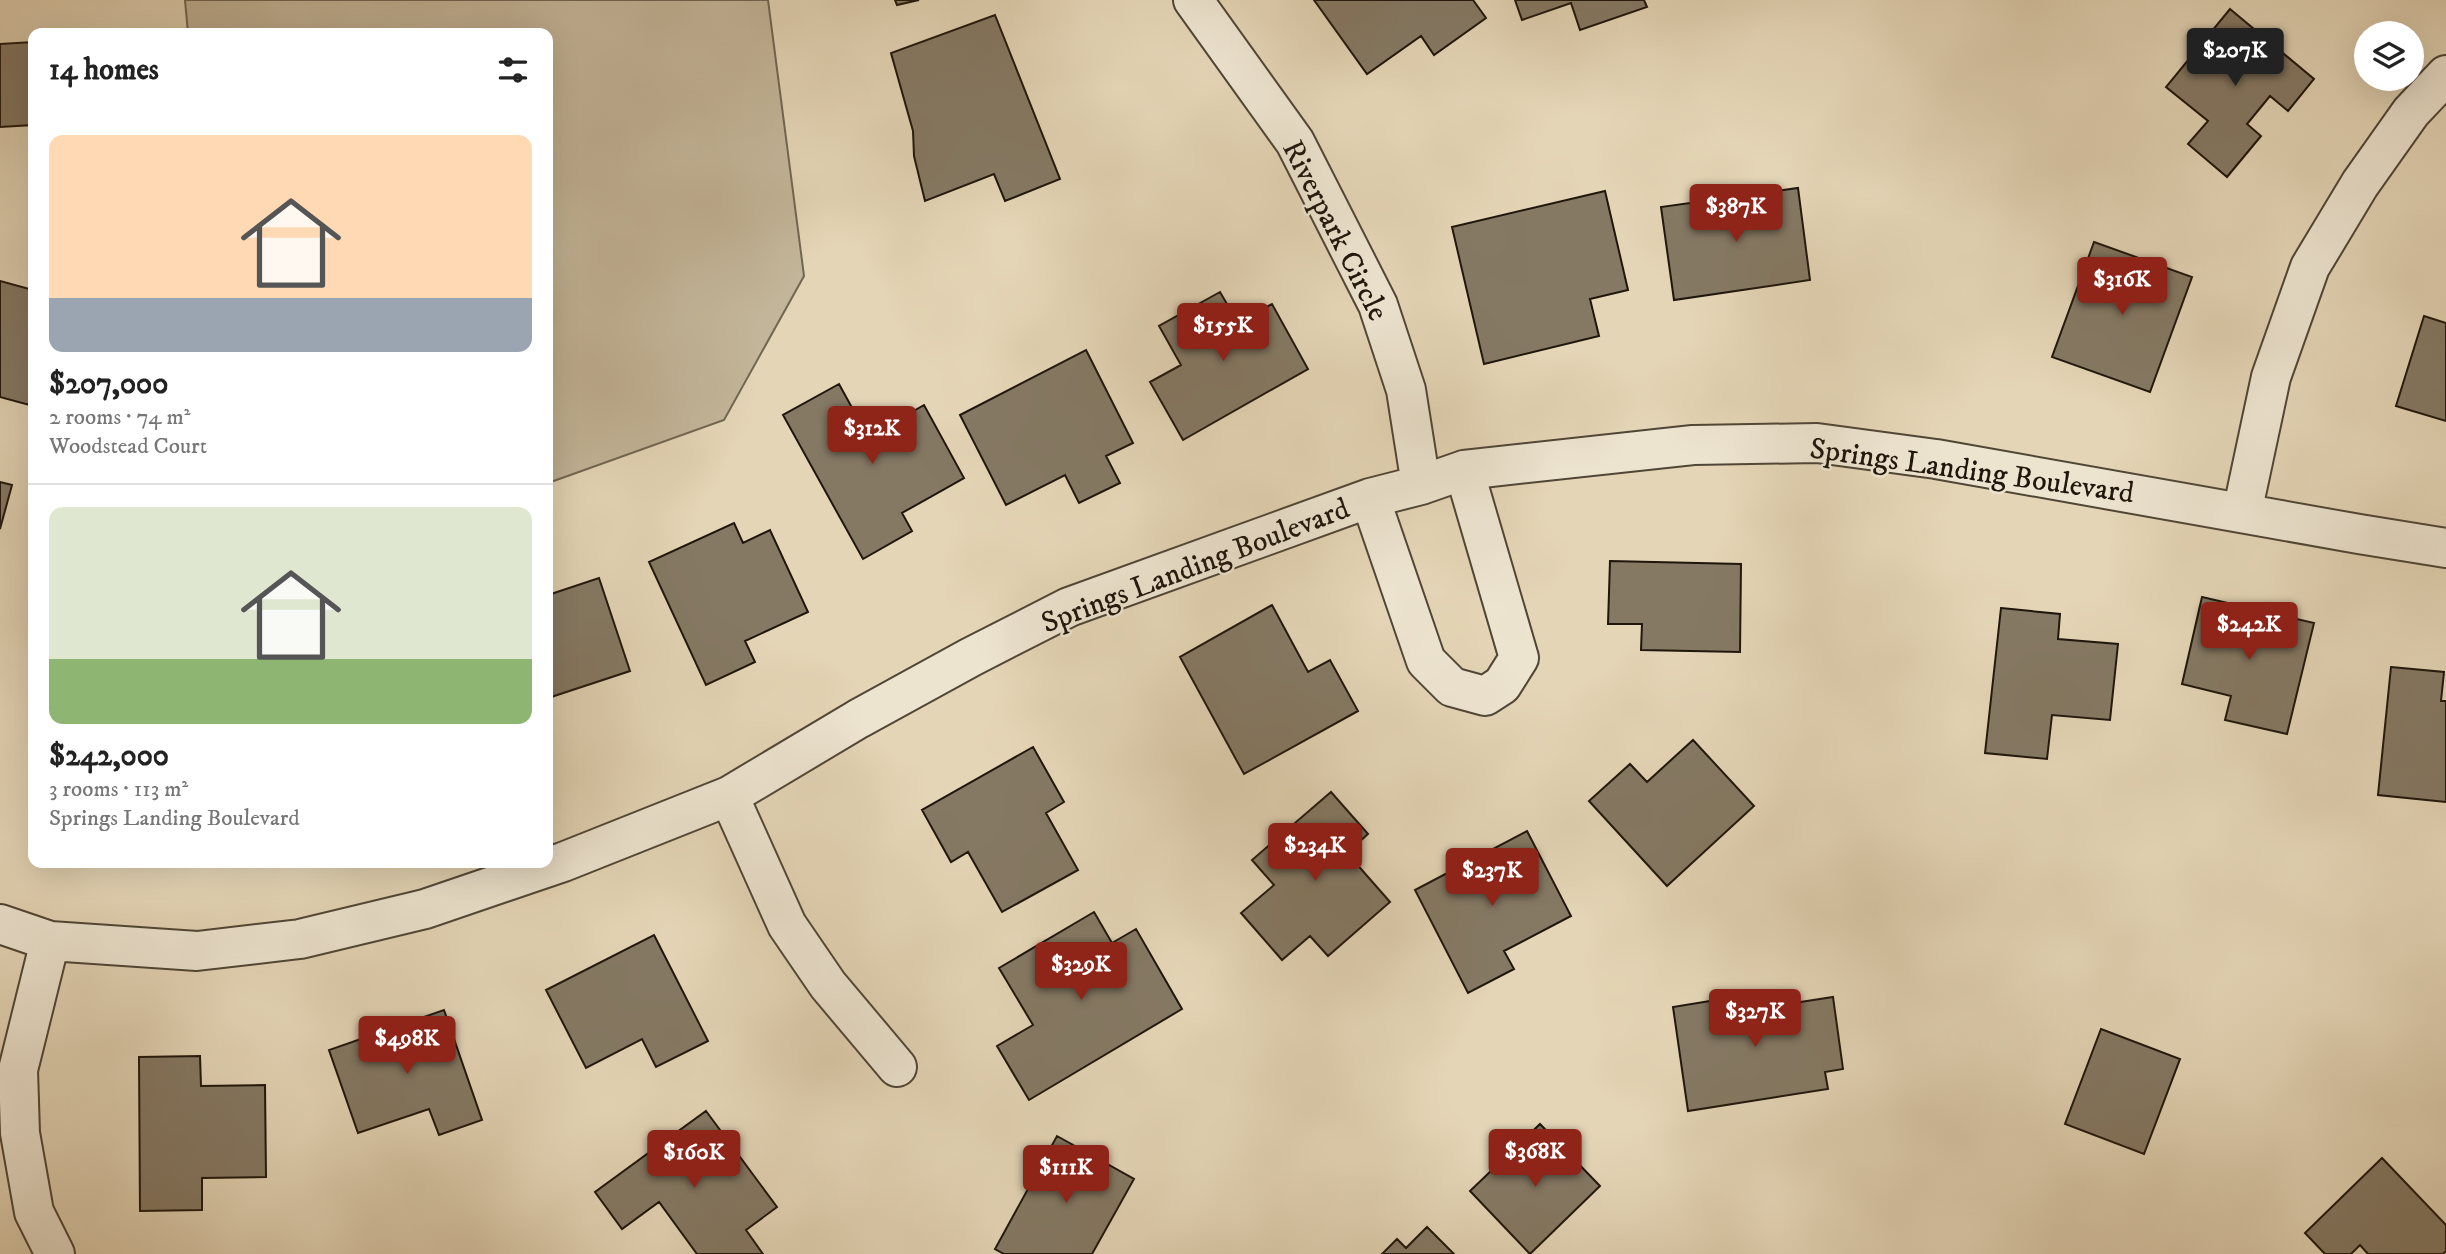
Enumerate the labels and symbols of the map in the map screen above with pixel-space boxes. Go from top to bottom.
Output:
pin: $207K [2186,28,2284,88]
street label: Riverpark Circle [1273,134,1396,327]
pin: $387K [1687,184,1785,244]
pin: $316K [2073,258,2171,317]
pin: $155K [1174,304,1272,363]
pin: $312K [823,406,921,466]
street label: Springs Landing Boulevard [1807,430,2136,513]
street label: Springs Landing Boulevard [1036,491,1355,642]
pin: $242K [2200,602,2298,662]
pin: $234K [1266,824,1364,883]
pin: $237K [1443,848,1541,908]
pin: $329K [1032,942,1130,1002]
pin: $327K [1706,990,1804,1049]
pin: $498K [358,1016,456,1076]
pin: $160K [645,1130,743,1190]
pin: $368K [1486,1130,1584,1189]
pin: $111K [1017,1146,1115,1205]

